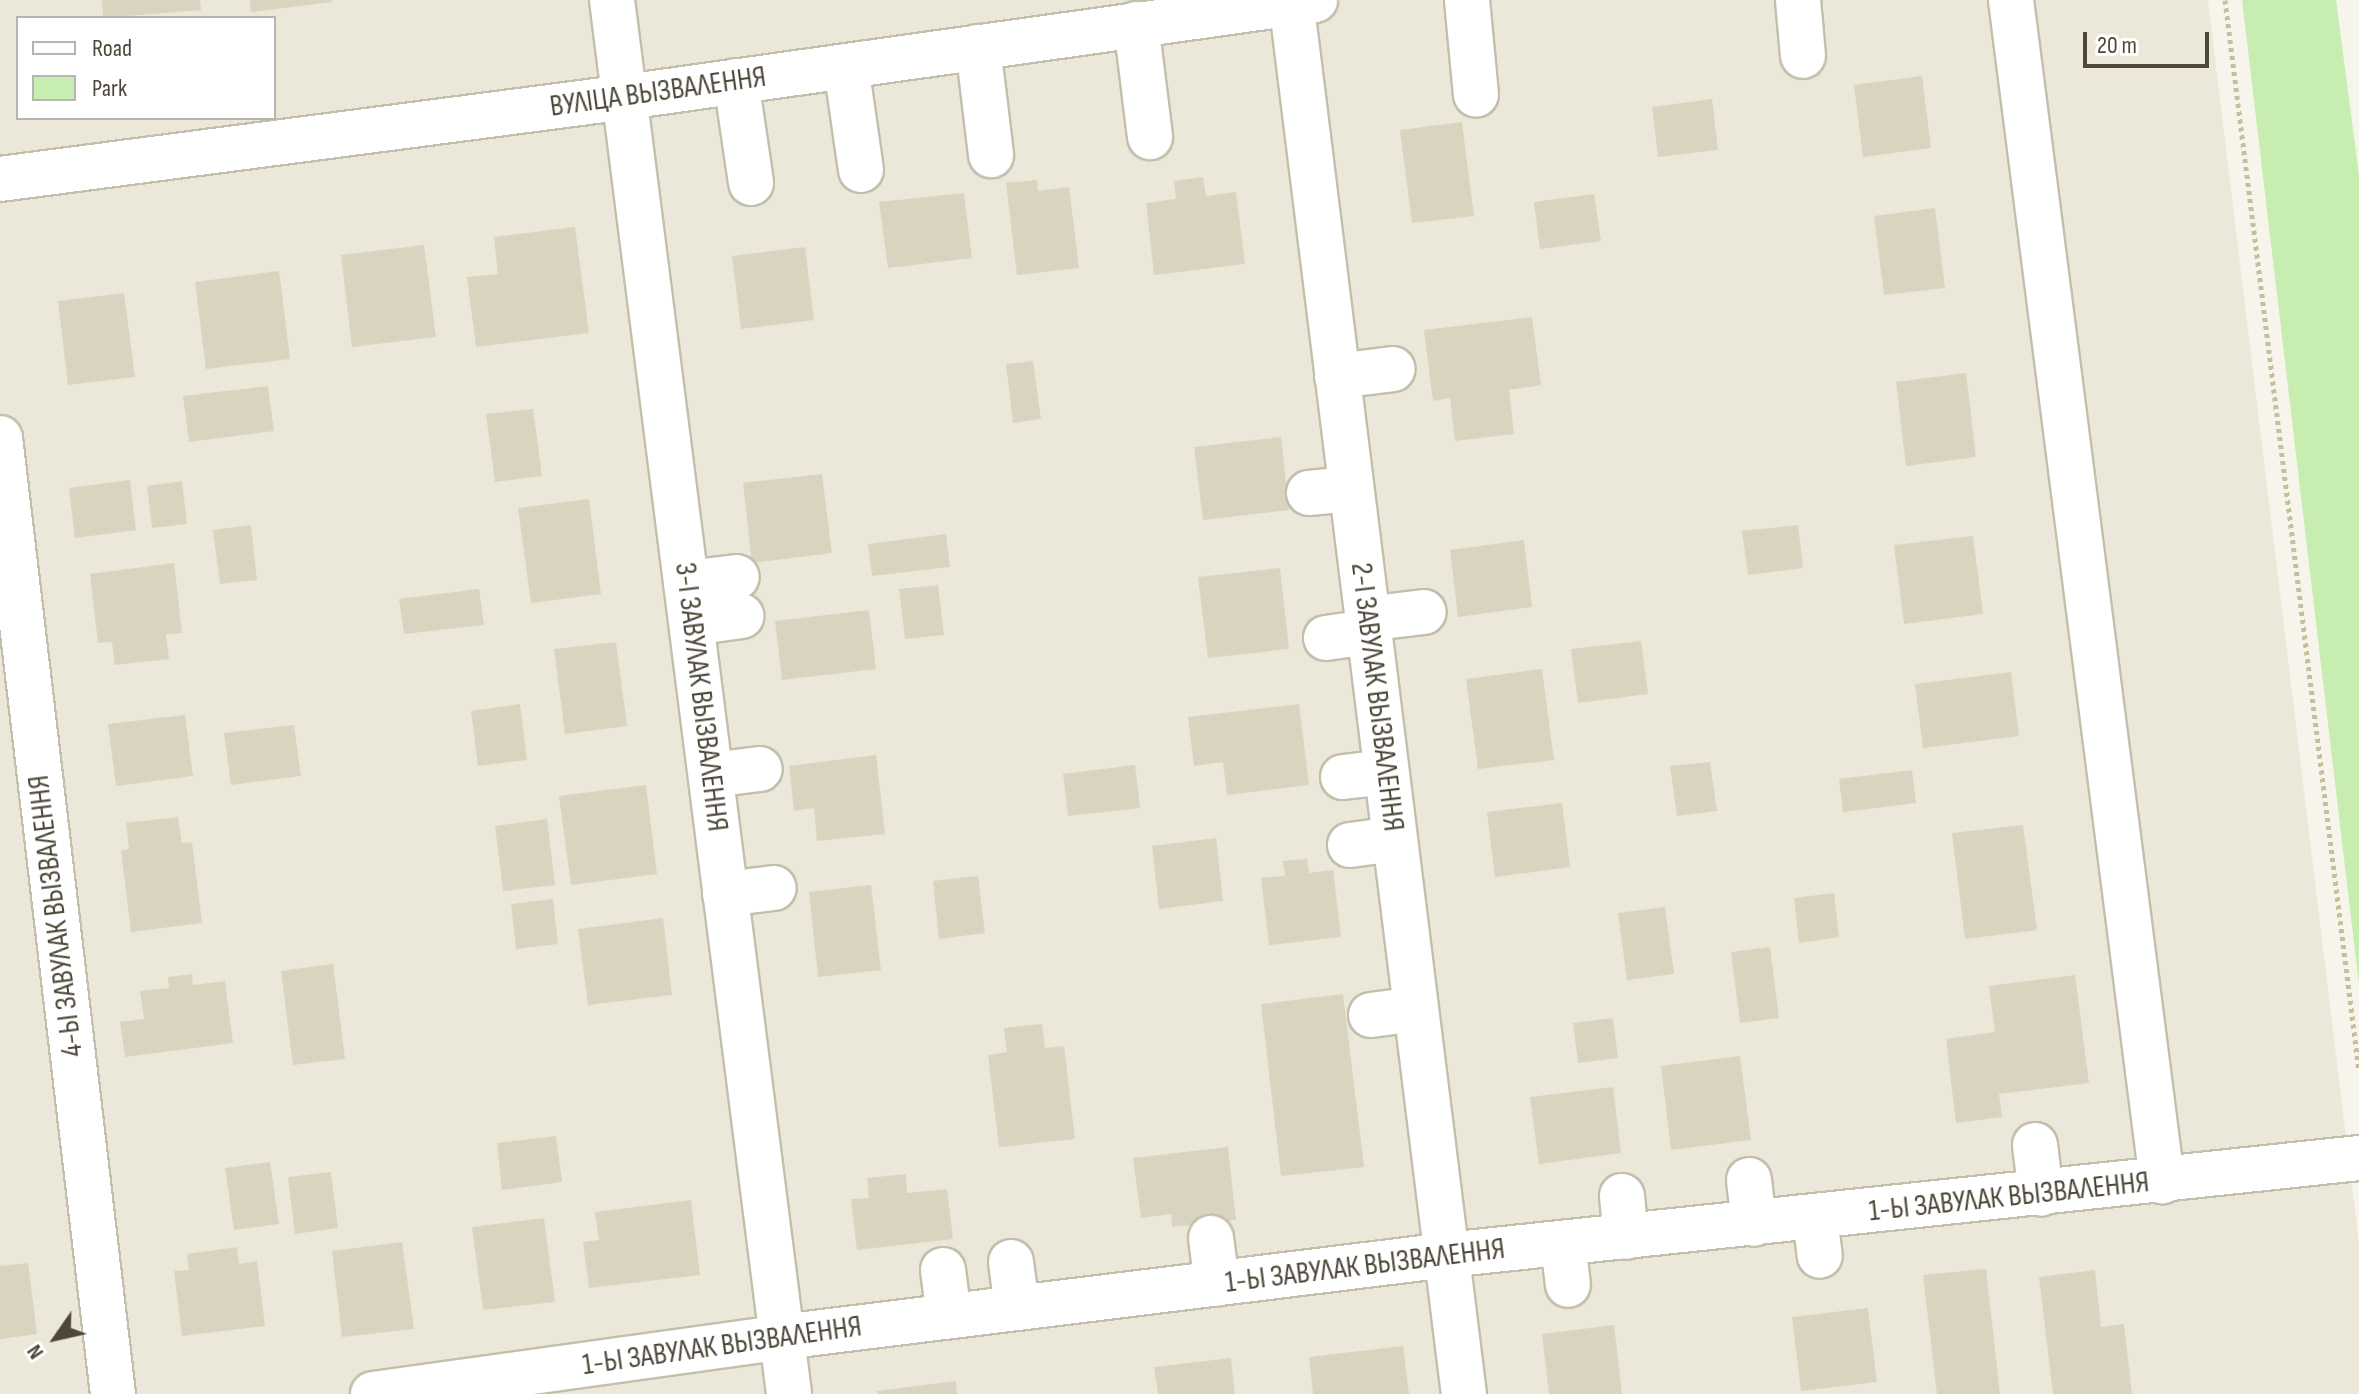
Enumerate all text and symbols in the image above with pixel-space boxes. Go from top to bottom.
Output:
legend [16,16,276,120]
scale bar [2087,16,2213,66]
text: 20 m [2097,31,2137,60]
text: Road [92,34,132,63]
street label: ВУЛІЦА ВЫЗВАЛЕННЯ [548,59,768,125]
text: Park [92,74,127,103]
street label: 3-І ЗАВУЛАК ВЫЗВАЛЕННЯ [667,561,735,833]
street label: 2-І ЗАВУЛАК ВЫЗВАЛЕННЯ [1343,561,1411,833]
street label: 4-Ы ЗАВУЛАК ВЫЗВАЛЕННЯ [21,773,91,1059]
street label: 1-Ы ЗАВУЛАК ВЫЗВАЛЕННЯ [1867,1164,2151,1230]
street label: 1-Ы ЗАВУЛАК ВЫЗВАЛЕННЯ [1223,1231,1507,1301]
north arrow [16,1298,96,1378]
street label: 1-Ы ЗАВУЛАК ВЫЗВАЛЕННЯ [580,1309,864,1383]
text: N [21,1339,50,1364]

